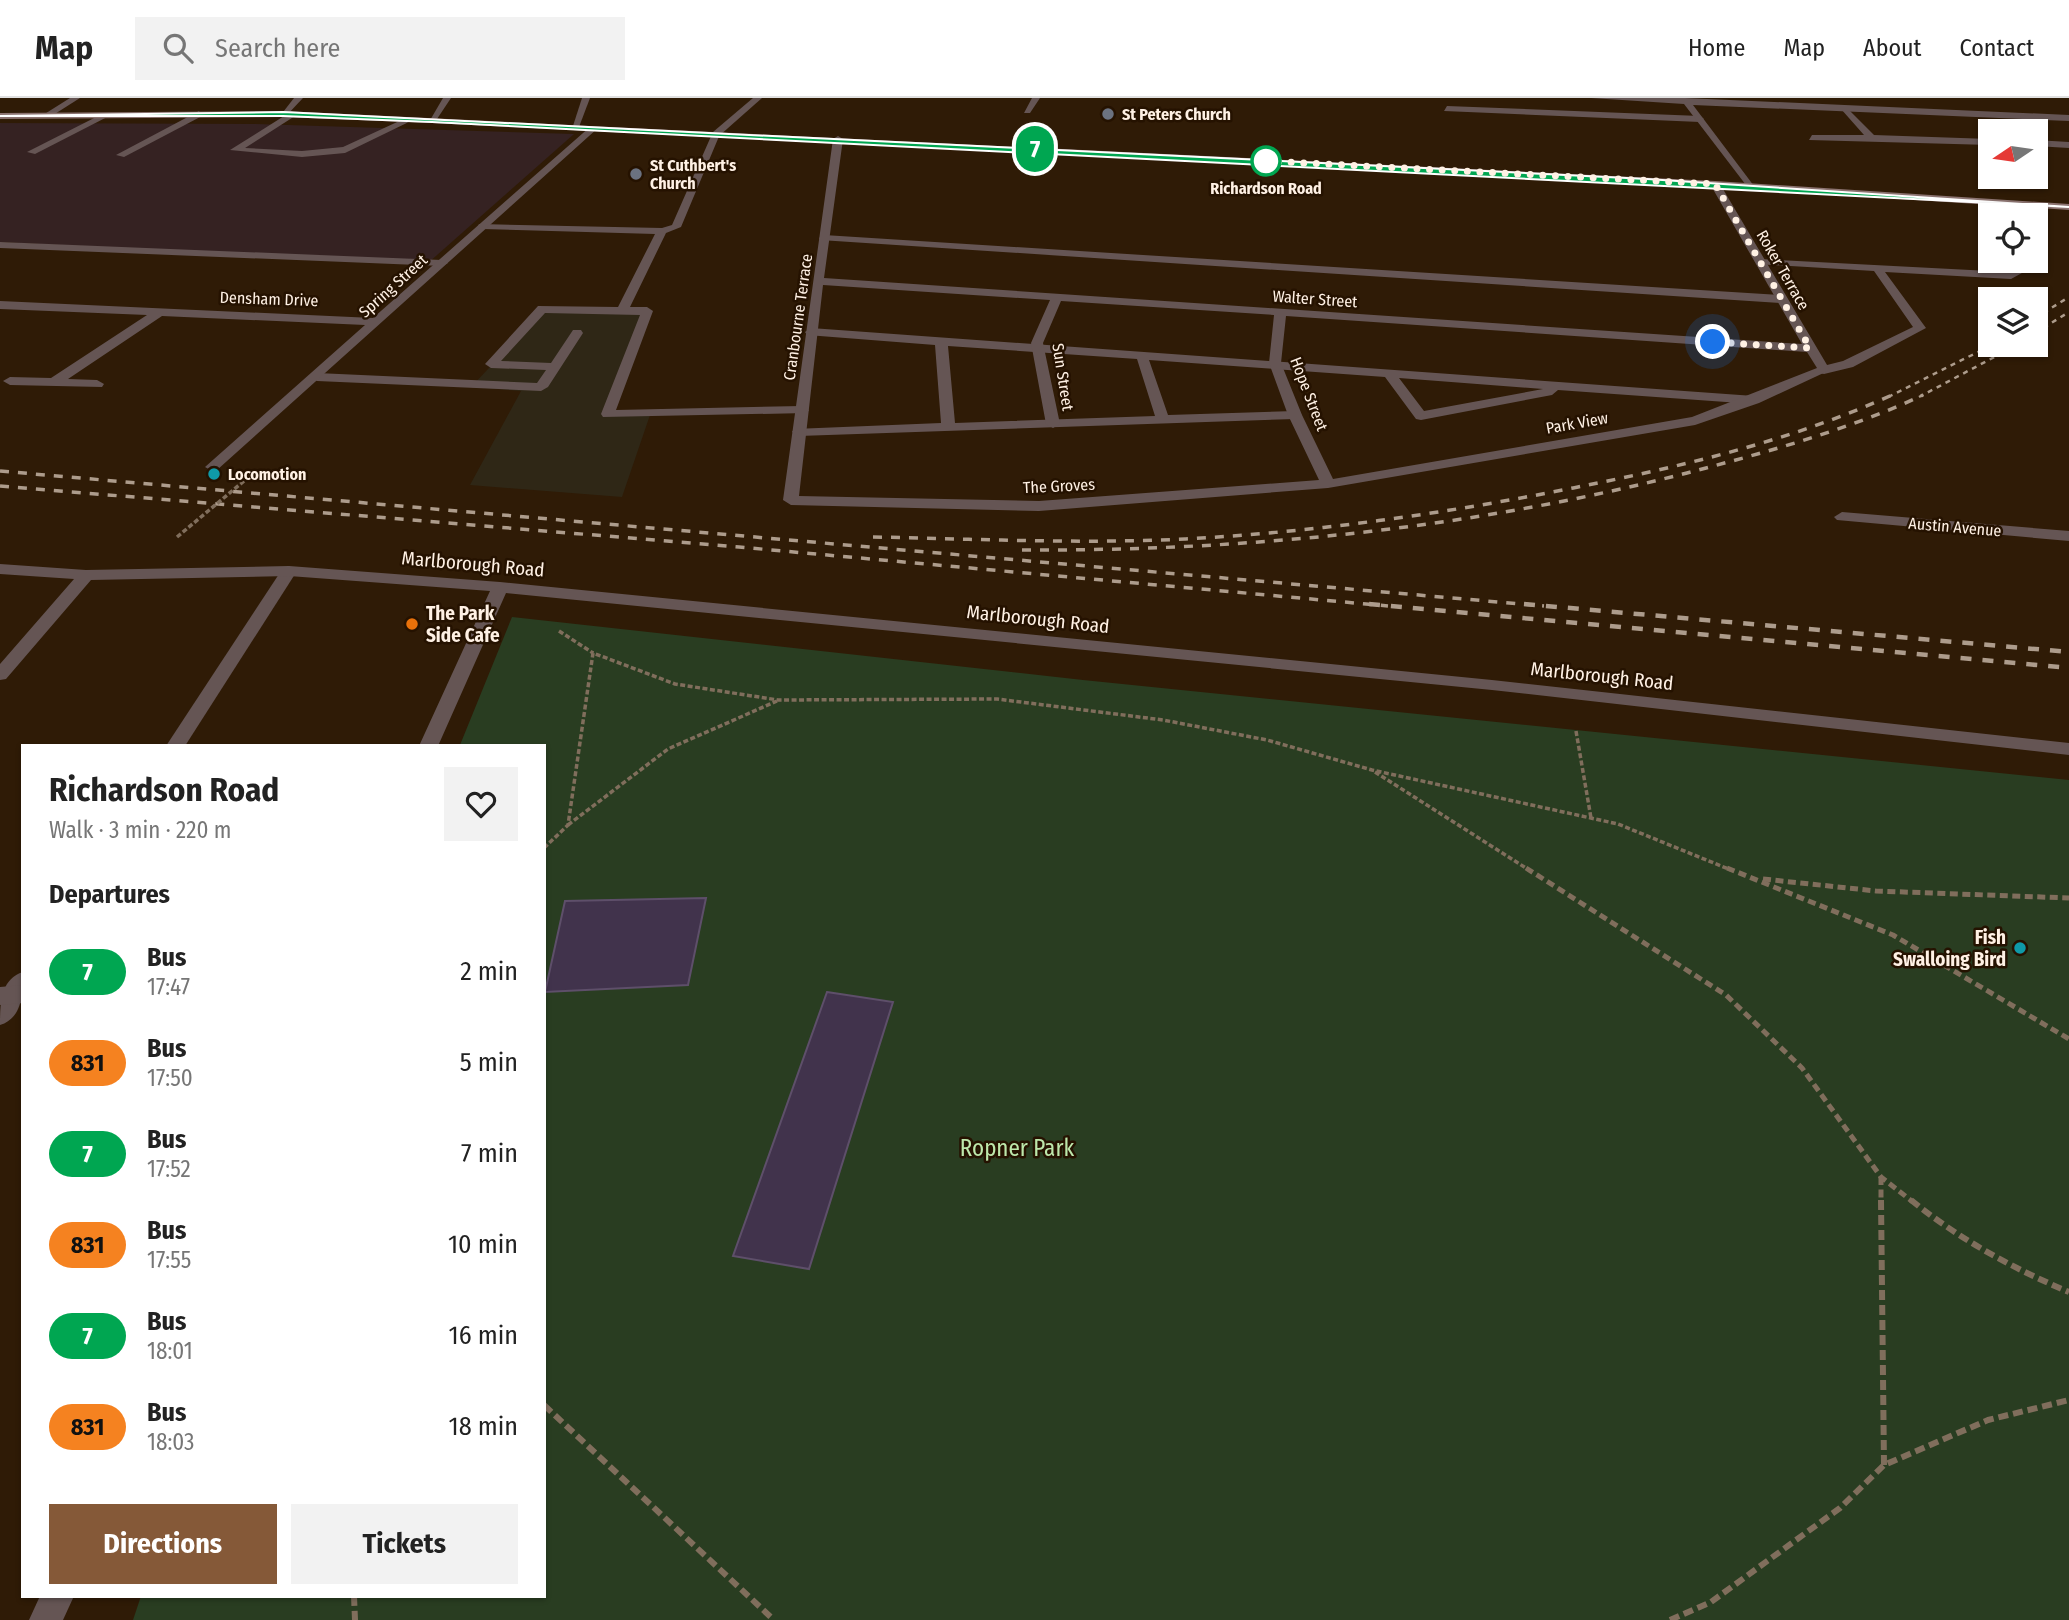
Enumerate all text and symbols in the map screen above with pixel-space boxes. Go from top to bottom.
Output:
search box [135,17,625,80]
text: Map [35,28,93,68]
icon: search [159,29,197,67]
text: Search here [215,33,340,64]
text: Home [1688,34,1745,62]
text: Map [1783,34,1825,62]
text: About [1863,34,1921,62]
text: Contact [1959,34,2034,62]
place label: St Peters Church [1122,105,1231,124]
marker: St Peters Church [1100,106,1116,122]
north arrow [1978,119,2048,189]
map controls [1978,119,2048,357]
line badge: 7 [1012,126,1058,172]
text: 7 [1030,135,1040,163]
marker: Richardson Road [1251,146,1281,176]
place label: St Cuthbert's Church [650,156,736,193]
marker: St Cuthbert's Church [628,166,644,182]
place label: Richardson Road [1210,179,1322,198]
button: locate [1978,203,2048,273]
street label: Roker Terrace [1753,227,1813,313]
street label: Spring Street [355,250,432,322]
street label: Cranbourne Terrace [780,252,816,382]
street label: Walter Street [1272,287,1359,311]
button: layers [1978,287,2048,357]
street label: Densham Drive [219,288,319,310]
your location [1695,324,1730,359]
street label: Sun Street [1048,342,1078,413]
street label: Hope Street [1286,354,1332,434]
street label: Park View [1544,408,1610,438]
place label: Locomotion [228,465,306,484]
marker: Locomotion [206,466,222,482]
street label: The Groves [1023,475,1096,497]
street label: Austin Avenue [1908,513,2002,541]
street label: Marlborough Road [401,546,545,582]
street label: Marlborough Road [965,600,1111,638]
place label: The Park Side Cafe [426,602,500,647]
marker: The Park Side Cafe [404,616,420,632]
street label: Marlborough Road [1529,657,1675,695]
button: heart [444,767,518,841]
text: Richardson Road [49,770,279,810]
text: Walk · 3 min · 220 m [49,816,231,844]
text: Departures [49,879,170,910]
place label: Fish Swalloing Bird [1893,926,2006,971]
marker: Fish Swalloing Bird [2012,940,2028,956]
text: Bus [147,942,186,973]
text: 2 min [460,956,518,987]
text: 7 [82,958,93,986]
text: 17:47 [147,973,190,1001]
text: Bus [147,1033,186,1064]
text: 5 min [460,1047,518,1078]
text: 831 [71,1049,104,1077]
text: 17:50 [147,1064,193,1092]
text: Bus [147,1124,186,1155]
park label: Ropner Park [960,1134,1074,1162]
text: 7 min [461,1138,518,1169]
text: 7 [82,1140,93,1168]
text: 17:52 [147,1155,191,1183]
text: Bus [147,1215,186,1246]
text: 10 min [448,1229,518,1260]
text: 831 [71,1231,104,1259]
text: 17:55 [147,1246,191,1274]
text: Bus [147,1306,186,1337]
text: 16 min [449,1320,518,1351]
text: 7 [82,1322,93,1350]
text: 18:01 [147,1337,193,1365]
text: Bus [147,1397,186,1428]
text: 18 min [449,1411,518,1442]
text: 831 [71,1413,104,1441]
text: 18:03 [147,1428,194,1456]
button: Directions [49,1504,277,1584]
button: Tickets [291,1504,518,1584]

